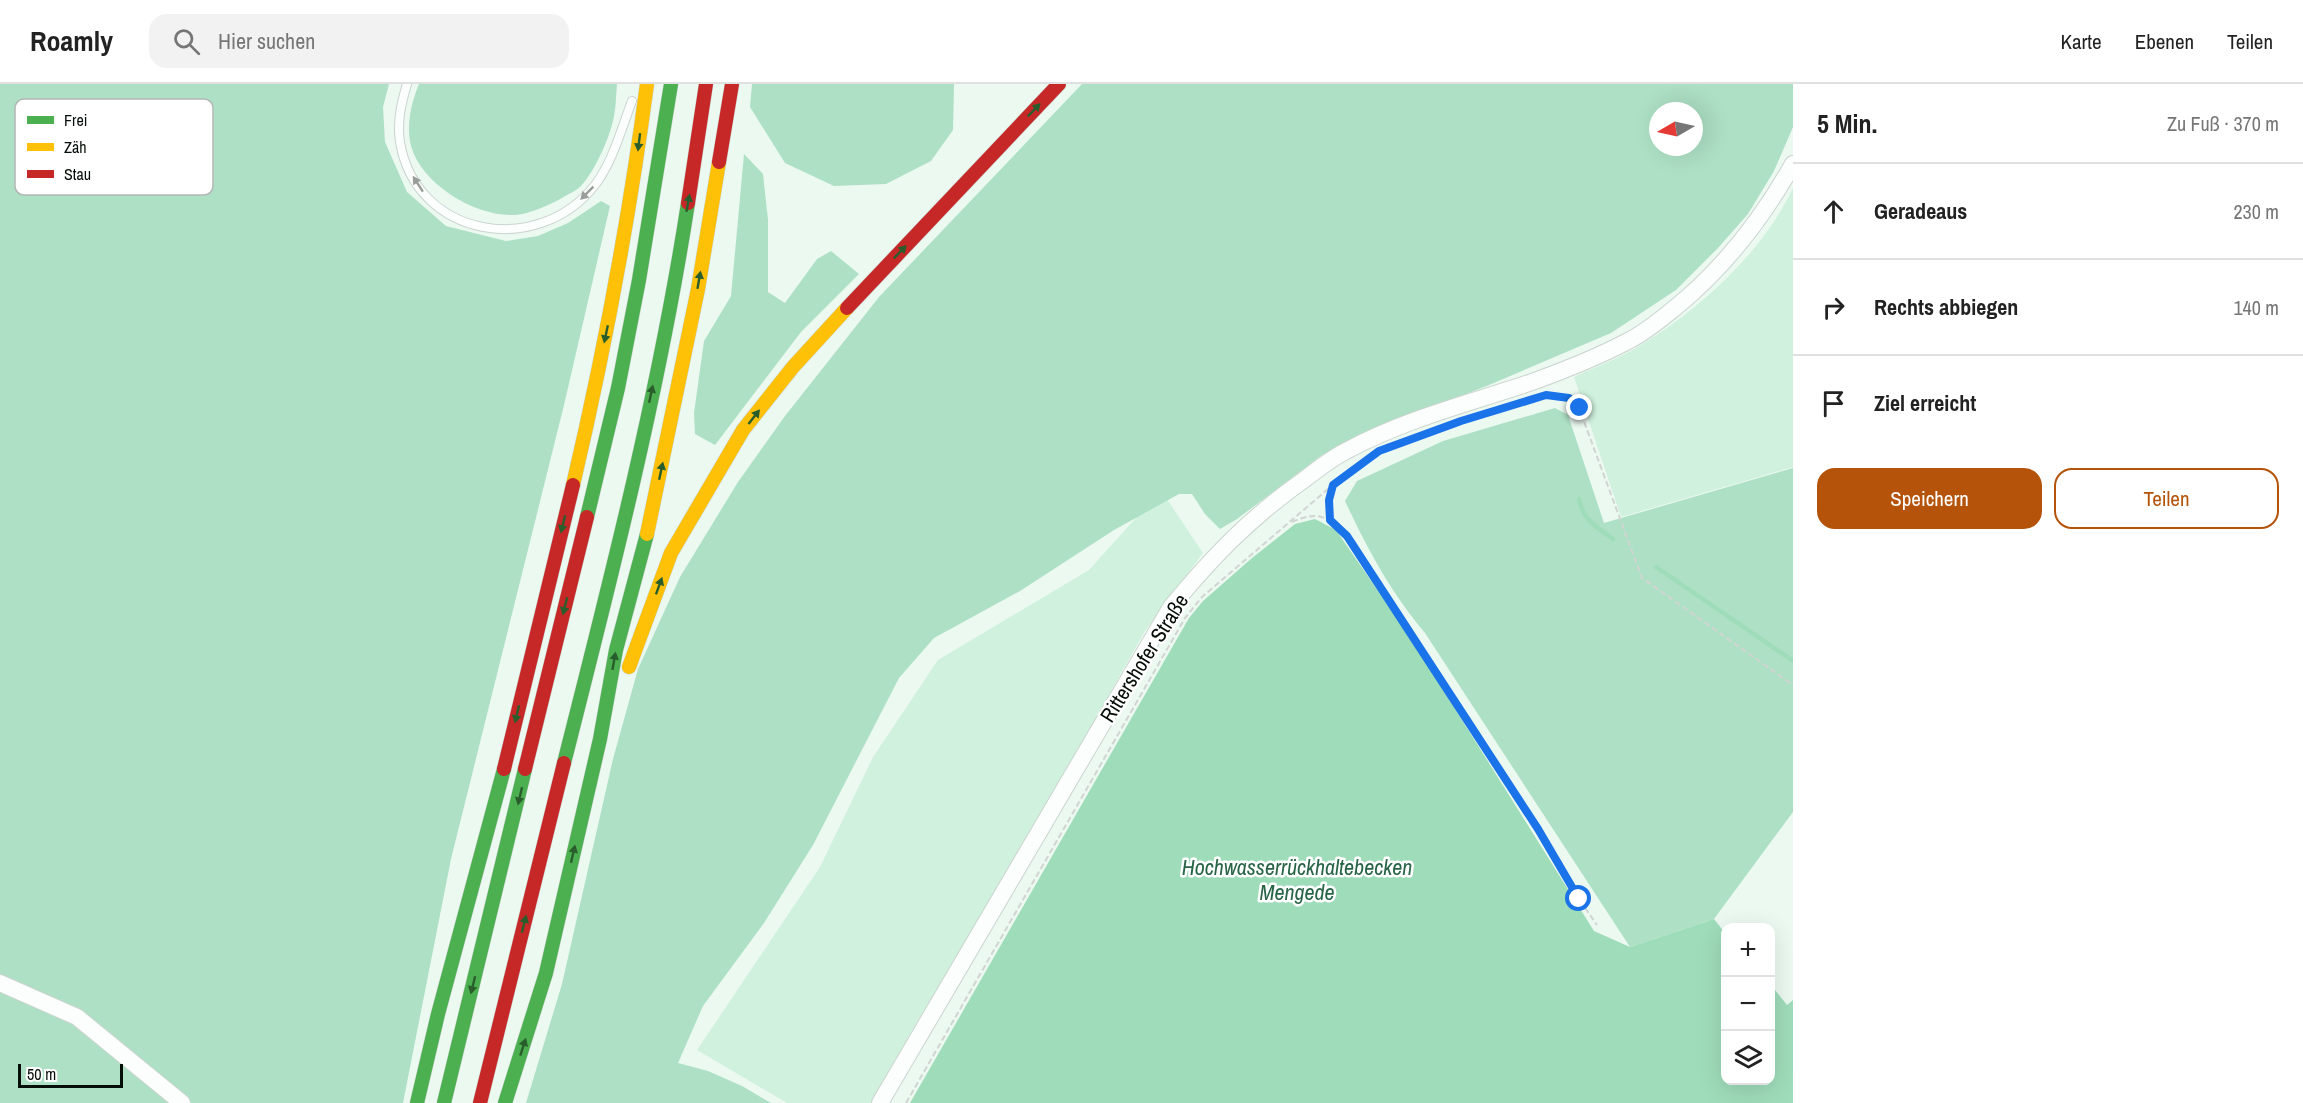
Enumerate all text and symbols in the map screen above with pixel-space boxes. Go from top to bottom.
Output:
search box [149,14,569,68]
text: Roamly [30,22,113,60]
icon: search [170,25,203,58]
text: Hier suchen [218,26,315,56]
text: Karte [2061,27,2102,56]
text: Ebenen [2135,27,2194,56]
text: Teilen [2227,27,2273,56]
legend [15,99,213,195]
north arrow [1649,102,1703,156]
one-way arrow [1027,103,1041,118]
text: 5 Min. [1817,106,1877,141]
text: Frei [64,109,87,131]
text: Zu Fuß · 370 m [2167,110,2279,137]
one-way arrow [635,133,644,152]
text: Zäh [64,136,87,158]
text: Stau [64,163,91,185]
one-way arrow [413,176,424,192]
one-way arrow [579,186,594,200]
one-way arrow [684,193,693,212]
icon: ahead [1817,195,1850,228]
text: Geradeaus [1874,196,1967,226]
text: 230 m [2233,198,2279,225]
one-way arrow [893,244,907,259]
one-way arrow [695,270,704,289]
icon: right [1817,291,1850,324]
text: Rechts abbiegen [1874,292,2018,322]
text: 140 m [2233,294,2279,321]
one-way arrow [601,325,610,344]
one-way arrow [647,384,656,403]
icon: arrive [1817,387,1850,420]
text: Ziel erreicht [1874,388,1976,418]
route end [1566,394,1592,420]
one-way arrow [747,409,760,425]
one-way arrow [657,462,666,481]
button: Speichern [1817,468,2042,529]
button: Teilen [2054,468,2279,529]
one-way arrow [557,515,567,533]
one-way arrow [654,577,664,595]
street label: Rittershofer Straße [1093,588,1195,728]
one-way arrow [560,597,570,616]
one-way arrow [610,651,619,670]
one-way arrow [512,705,522,723]
one-way arrow [514,787,524,805]
one-way arrow [569,845,579,863]
water label: Hochwasserrückhaltebecken Mengede [1182,852,1412,907]
route start [1565,885,1591,911]
one-way arrow [520,915,530,933]
map controls [1721,923,1775,1085]
button: + [1721,923,1775,977]
one-way arrow [468,976,478,995]
button: − [1721,977,1775,1031]
button: layers [1721,1031,1775,1085]
one-way arrow [518,1038,528,1056]
scale bar [18,1061,123,1088]
text: 50 m [27,1063,56,1085]

